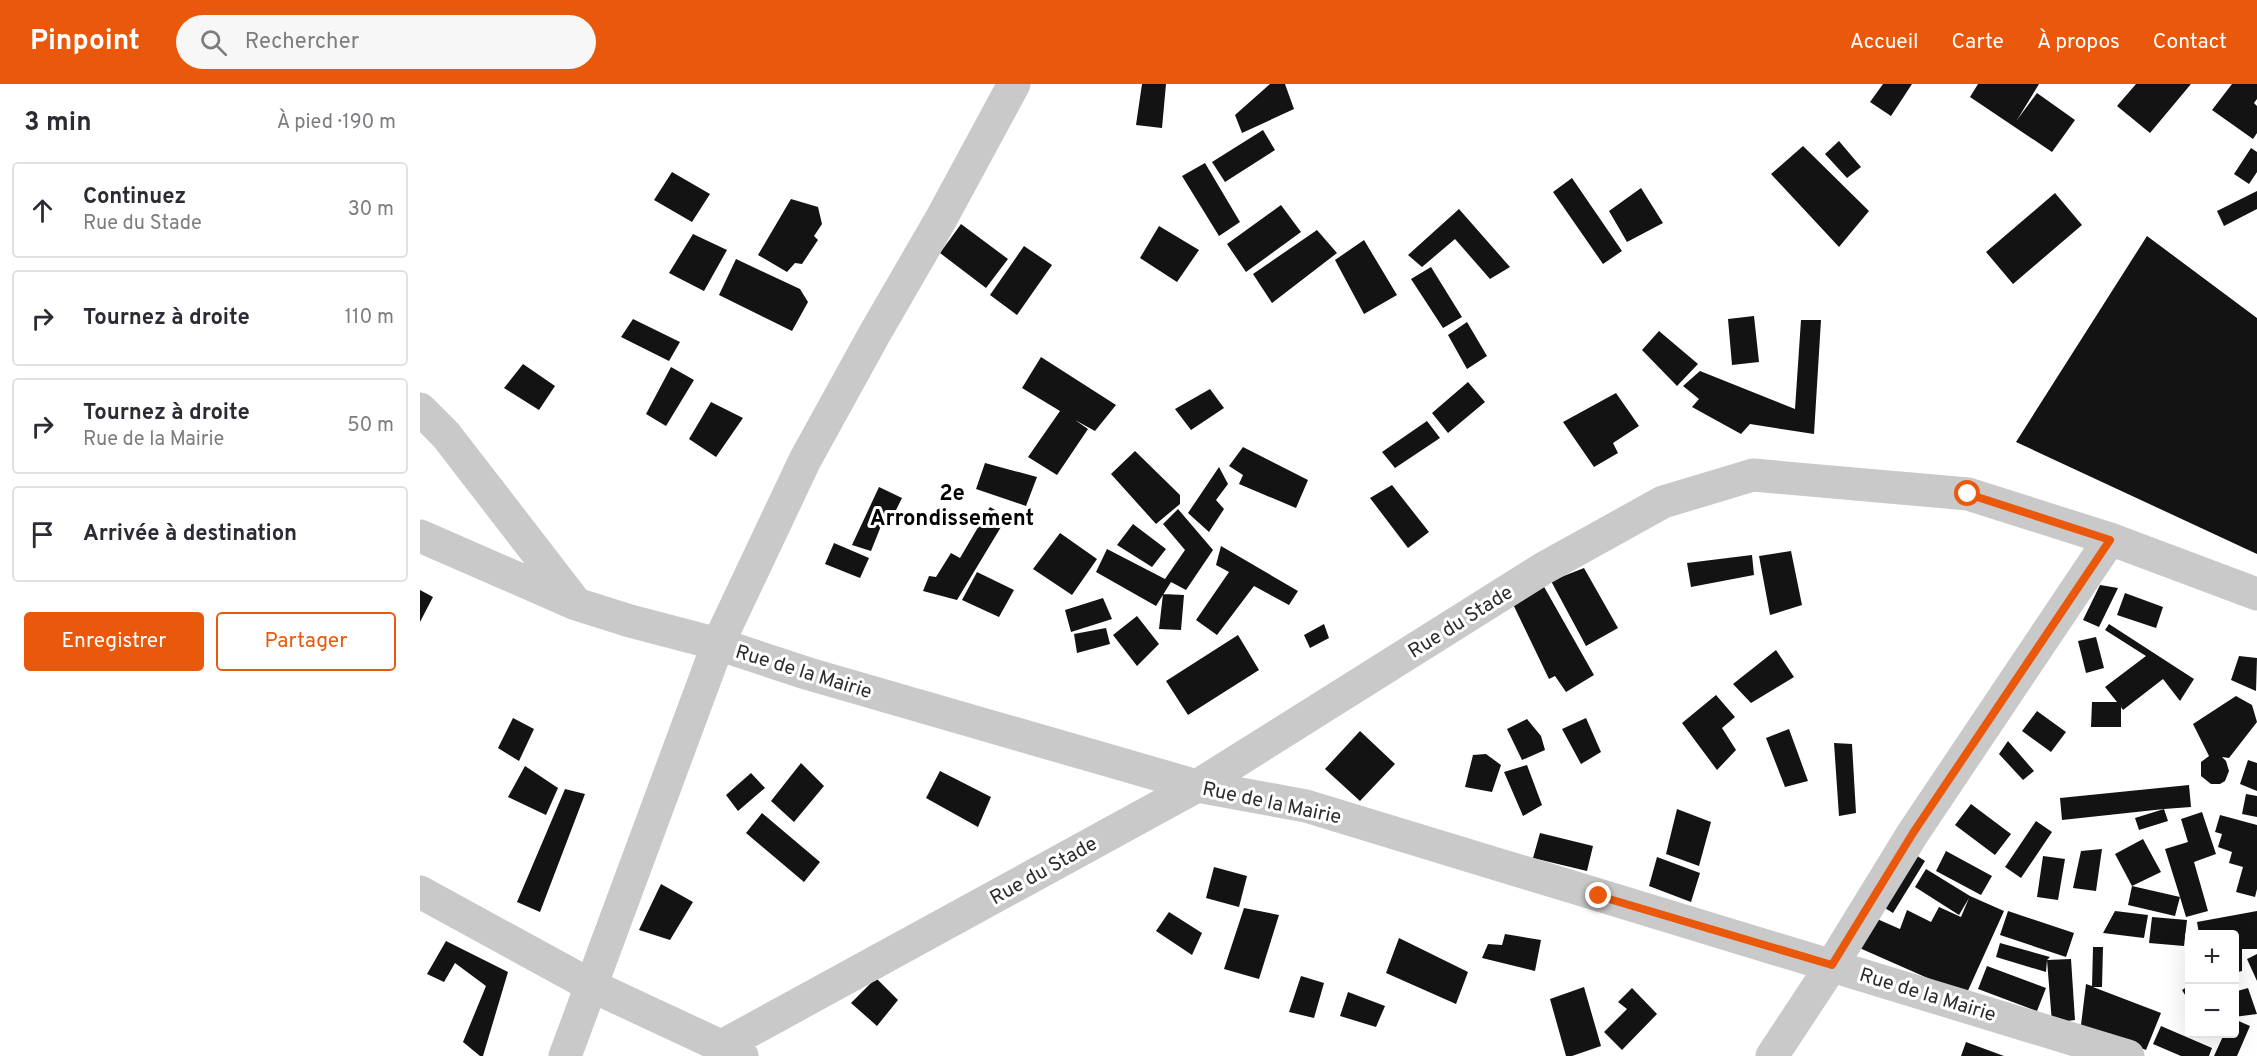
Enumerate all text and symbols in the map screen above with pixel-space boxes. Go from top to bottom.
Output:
search box [176,15,596,69]
text: Pinpoint [30,24,140,60]
icon: search [197,26,230,59]
text: Rechercher [245,29,359,56]
text: Accueil [1850,29,1919,56]
text: Carte [1952,29,2004,56]
text: À propos [2037,29,2120,56]
text: Contact [2153,29,2227,56]
text: 3 min [24,107,92,140]
text: À pied · 190 m [277,110,396,136]
text: Continuez [83,184,186,211]
icon: ahead [26,194,59,227]
text: 30 m [348,197,394,223]
text: Rue du Stade [83,211,202,237]
icon: right [26,302,59,335]
text: Tournez à droite [83,305,250,332]
text: 110 m [345,305,394,331]
text: Tournez à droite [83,400,250,427]
icon: right [26,410,59,443]
text: 50 m [347,413,394,439]
text: Rue de la Mairie [83,427,224,453]
route start [1954,480,1980,506]
district label: 2e Arrondissement [870,481,1034,533]
icon: arrive [26,518,59,551]
text: Arrivée à destination [83,521,297,548]
street label: Rue du Stade [1404,580,1518,665]
button: Enregistrer [24,612,204,671]
button: Partager [216,612,396,671]
street label: Rue de la Mairie [732,640,875,706]
street label: Rue de la Mairie [1200,777,1343,831]
street label: Rue du Stade [986,832,1102,912]
route end [1585,882,1611,908]
map controls [2185,930,2239,1038]
button: + [2185,930,2239,984]
street label: Rue de la Mairie [1856,963,1999,1029]
button: − [2185,984,2239,1038]

